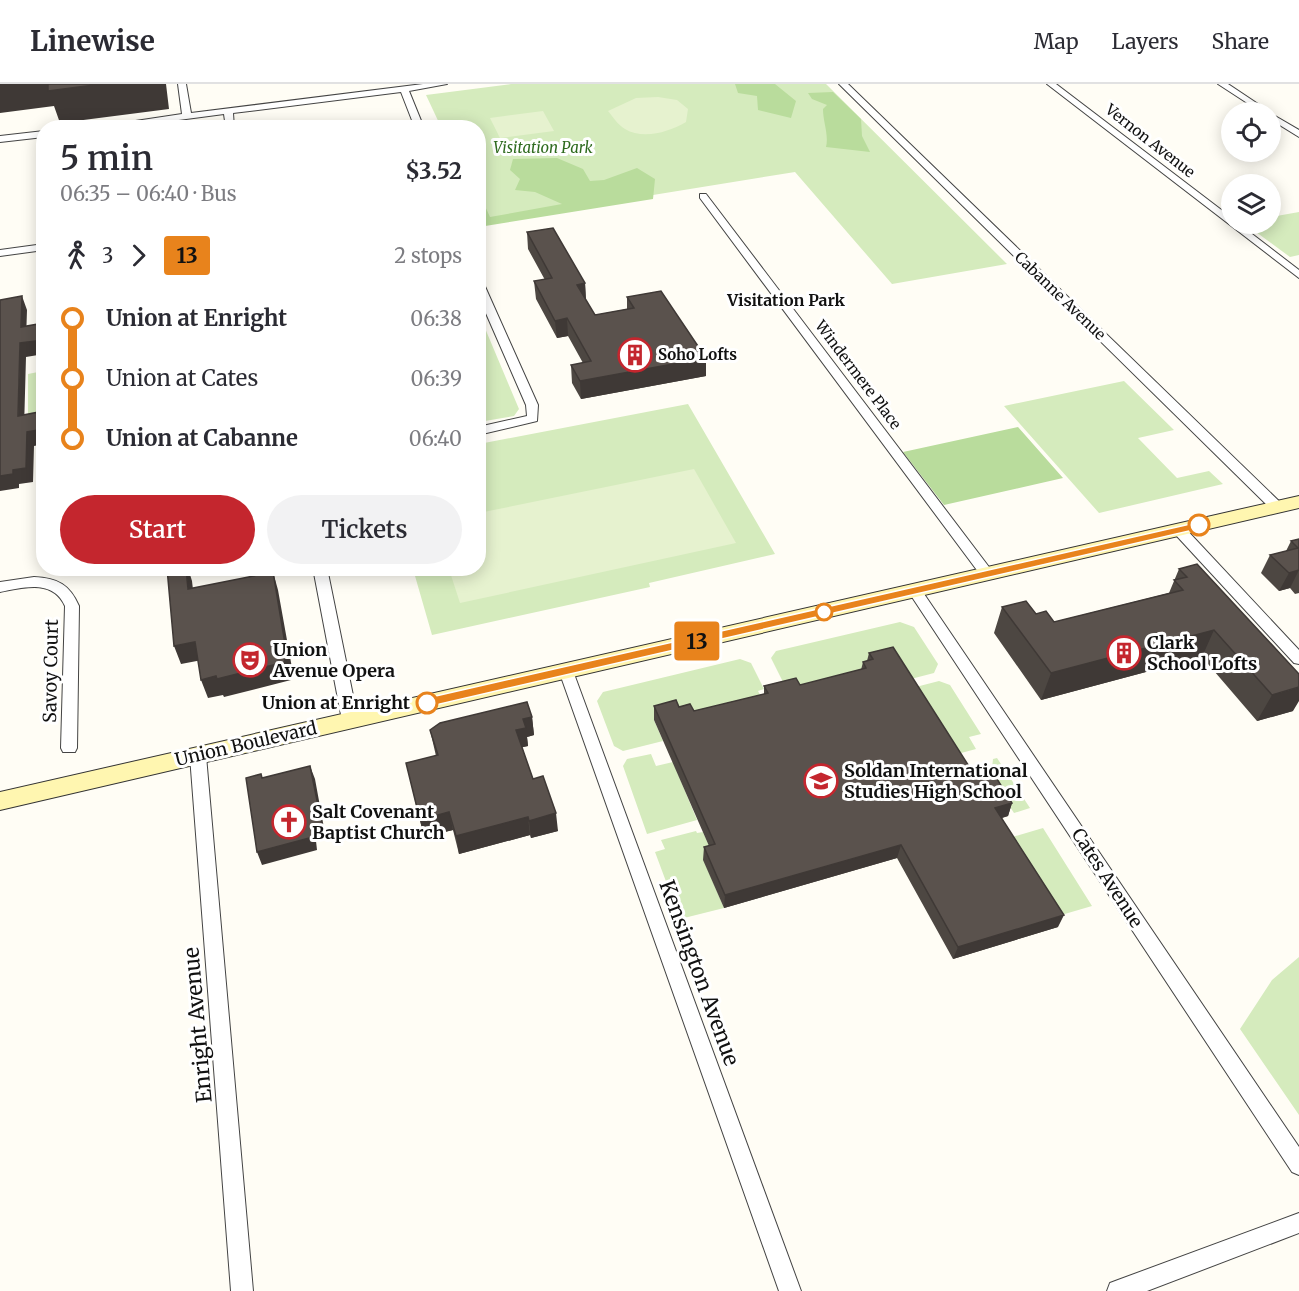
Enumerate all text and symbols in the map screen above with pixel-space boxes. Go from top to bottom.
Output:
text: Linewise [30,23,155,59]
text: Map [1034,28,1079,55]
text: Layers [1112,28,1179,55]
text: Share [1212,28,1269,55]
street label: Vernon Avenue [1101,99,1199,182]
map controls [1221,102,1281,234]
button: locate [1221,102,1281,162]
text: 5 min [60,138,153,179]
park label: Visitation Park [493,138,594,157]
text: $3.52 [405,157,462,185]
button: layers [1221,174,1281,234]
text: 06:35 – 06:40 · Bus [60,181,237,206]
icon: walk [60,239,93,272]
icon: forward [122,239,155,272]
text: 13 [176,242,198,269]
text: 3 [102,243,113,268]
text: 2 stops [394,243,462,268]
street label: Cabanne Avenue [1011,247,1110,344]
district label: Visitation Park [726,290,846,310]
text: Union at Enright [106,304,287,332]
text: 06:38 [410,306,462,331]
street label: Windermere Place [811,316,906,433]
building icon: Soho Lofts [617,337,653,373]
place label: Soho Lofts [658,345,737,364]
text: Union at Cates [106,364,258,392]
text: 06:39 [410,366,462,391]
text: Union at Cabanne [106,424,298,452]
text: 06:40 [409,426,462,451]
button: Start [60,495,255,564]
button: Tickets [267,495,462,564]
unlabelled marker [1188,514,1210,536]
unlabelled marker [815,603,833,621]
street label: Savoy Court [38,619,63,723]
line badge: 13 [670,622,724,660]
text: 13 [686,628,708,655]
place label: Clark School Lofts [1147,631,1257,675]
building icon: Clark School Lofts [1106,635,1142,671]
place label: Union Avenue Opera [272,638,395,682]
theatre icon: Union Avenue Opera [232,642,268,678]
place label: Union at Enright [262,691,411,714]
marker: Union at Enright [416,692,438,714]
street label: Union Boulevard [173,716,319,771]
place label: Soldan International Studies High School [844,759,1028,803]
school or university icon: Soldan International Studies High School [803,763,839,799]
place label: Salt Covenant Baptist Church [312,800,444,844]
church icon: Salt Covenant Baptist Church [271,804,307,840]
street label: Cates Avenue [1067,824,1148,932]
street label: Kensington Avenue [653,876,746,1069]
street label: Enright Avenue [177,946,218,1104]

